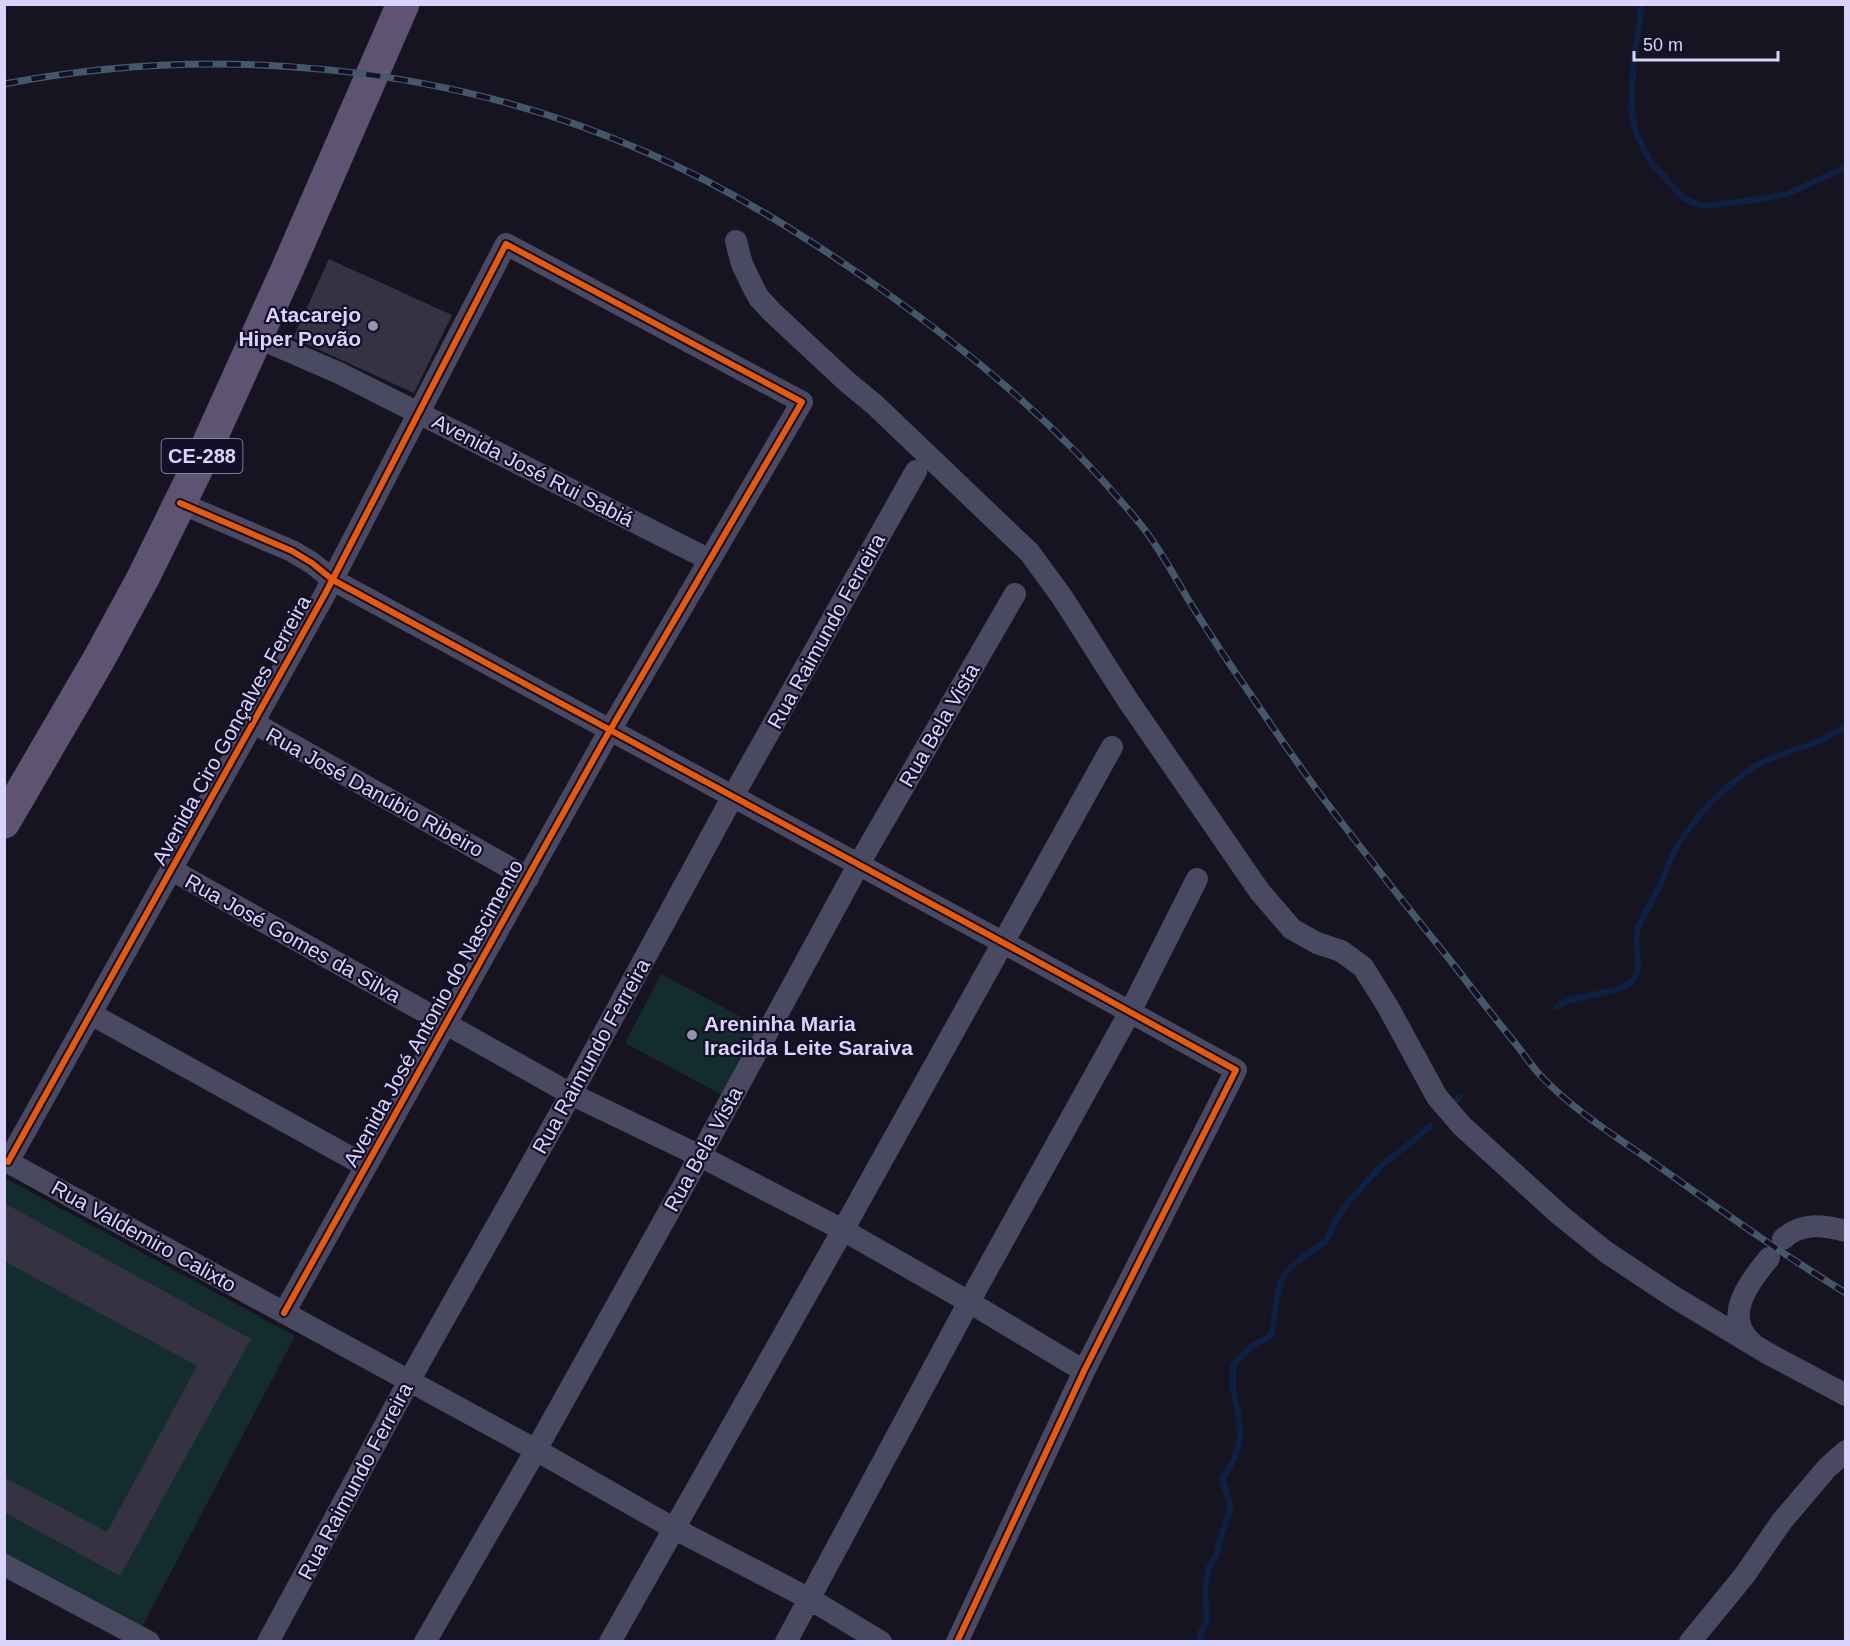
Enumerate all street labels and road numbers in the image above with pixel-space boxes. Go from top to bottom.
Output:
street label: Avenida José Rui Sabiá [429,409,638,531]
road number: CE-288 [162,439,242,473]
street label: Rua Raimundo Ferreira [763,529,889,733]
street label: Avenida Ciro Gonçalves Ferreira [147,591,315,869]
street label: Rua Bela Vista [894,659,984,791]
street label: Rua José Danúbio Ribeiro [262,723,488,861]
street label: Avenida José Antonio do Nascimento [339,855,527,1171]
street label: Rua José Gomes da Silva [181,869,405,1007]
street label: Rua Raimundo Ferreira [528,954,654,1158]
street label: Rua Bela Vista [659,1083,747,1215]
street label: Rua Valdemiro Calixto [48,1176,240,1296]
street label: Rua Raimundo Ferreira [293,1378,417,1583]

